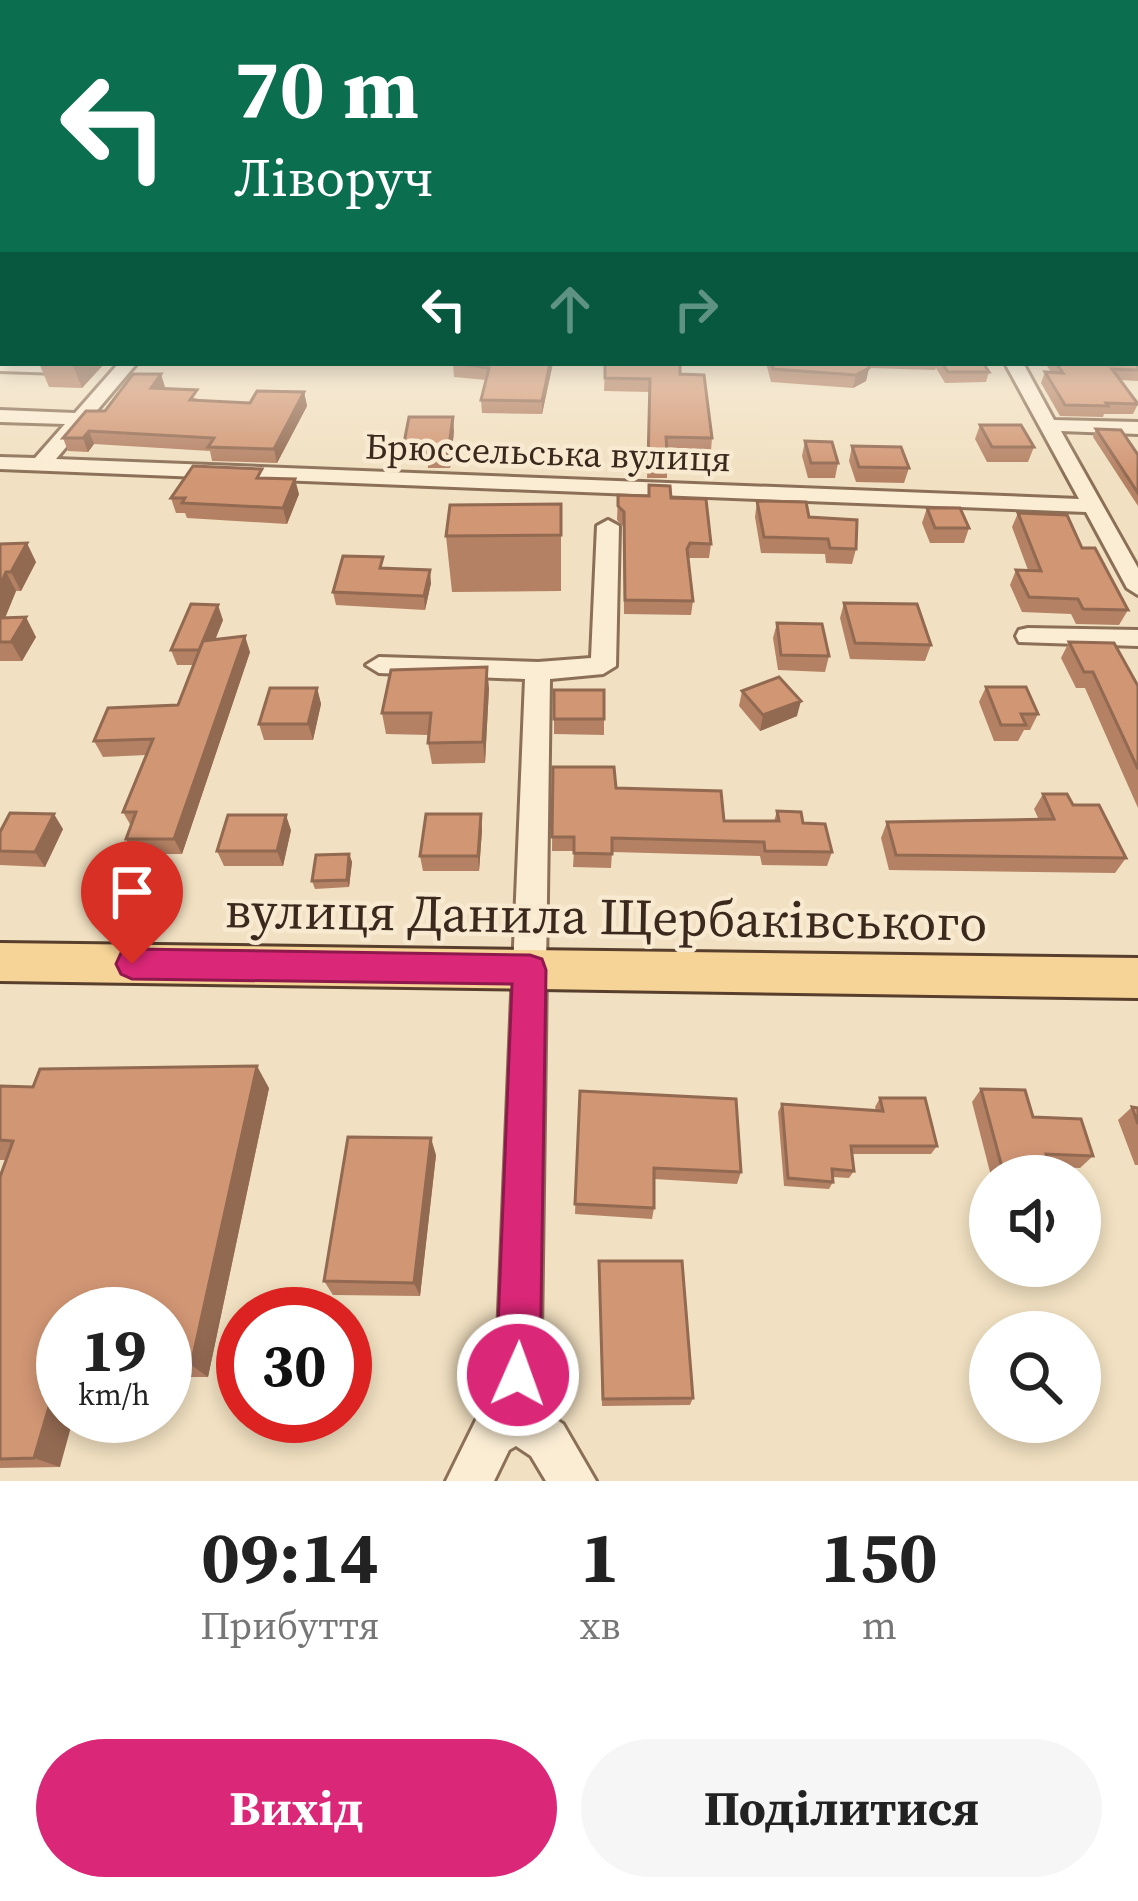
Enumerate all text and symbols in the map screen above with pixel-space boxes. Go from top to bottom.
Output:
text: 70 m [234,31,419,146]
icon: left [36,48,192,204]
text: Ліворуч [234,140,434,214]
icon: left [411,276,477,342]
icon: ahead [537,276,603,342]
icon: right [663,276,729,342]
street label: Брюссельська вулиця [364,422,732,483]
pin [81,841,183,964]
icon: arrive [99,859,165,925]
street label: вулиця Данила Щербаківського [224,874,988,958]
map controls [969,1155,1101,1443]
button: sound [969,1155,1101,1287]
speed limit sign: 30 [216,1287,372,1443]
text: 19 [81,1309,147,1391]
button: search [969,1311,1101,1443]
position arrow [455,1312,581,1438]
text: km/h [78,1374,150,1415]
text: 09:14 [201,1507,379,1606]
text: 1 [581,1507,620,1606]
text: 150 [821,1507,938,1606]
text: Прибуття [200,1599,379,1652]
text: хв [580,1599,620,1652]
text: m [862,1599,897,1652]
button: Вихід [36,1739,557,1877]
button: Поділитися [581,1739,1102,1877]

